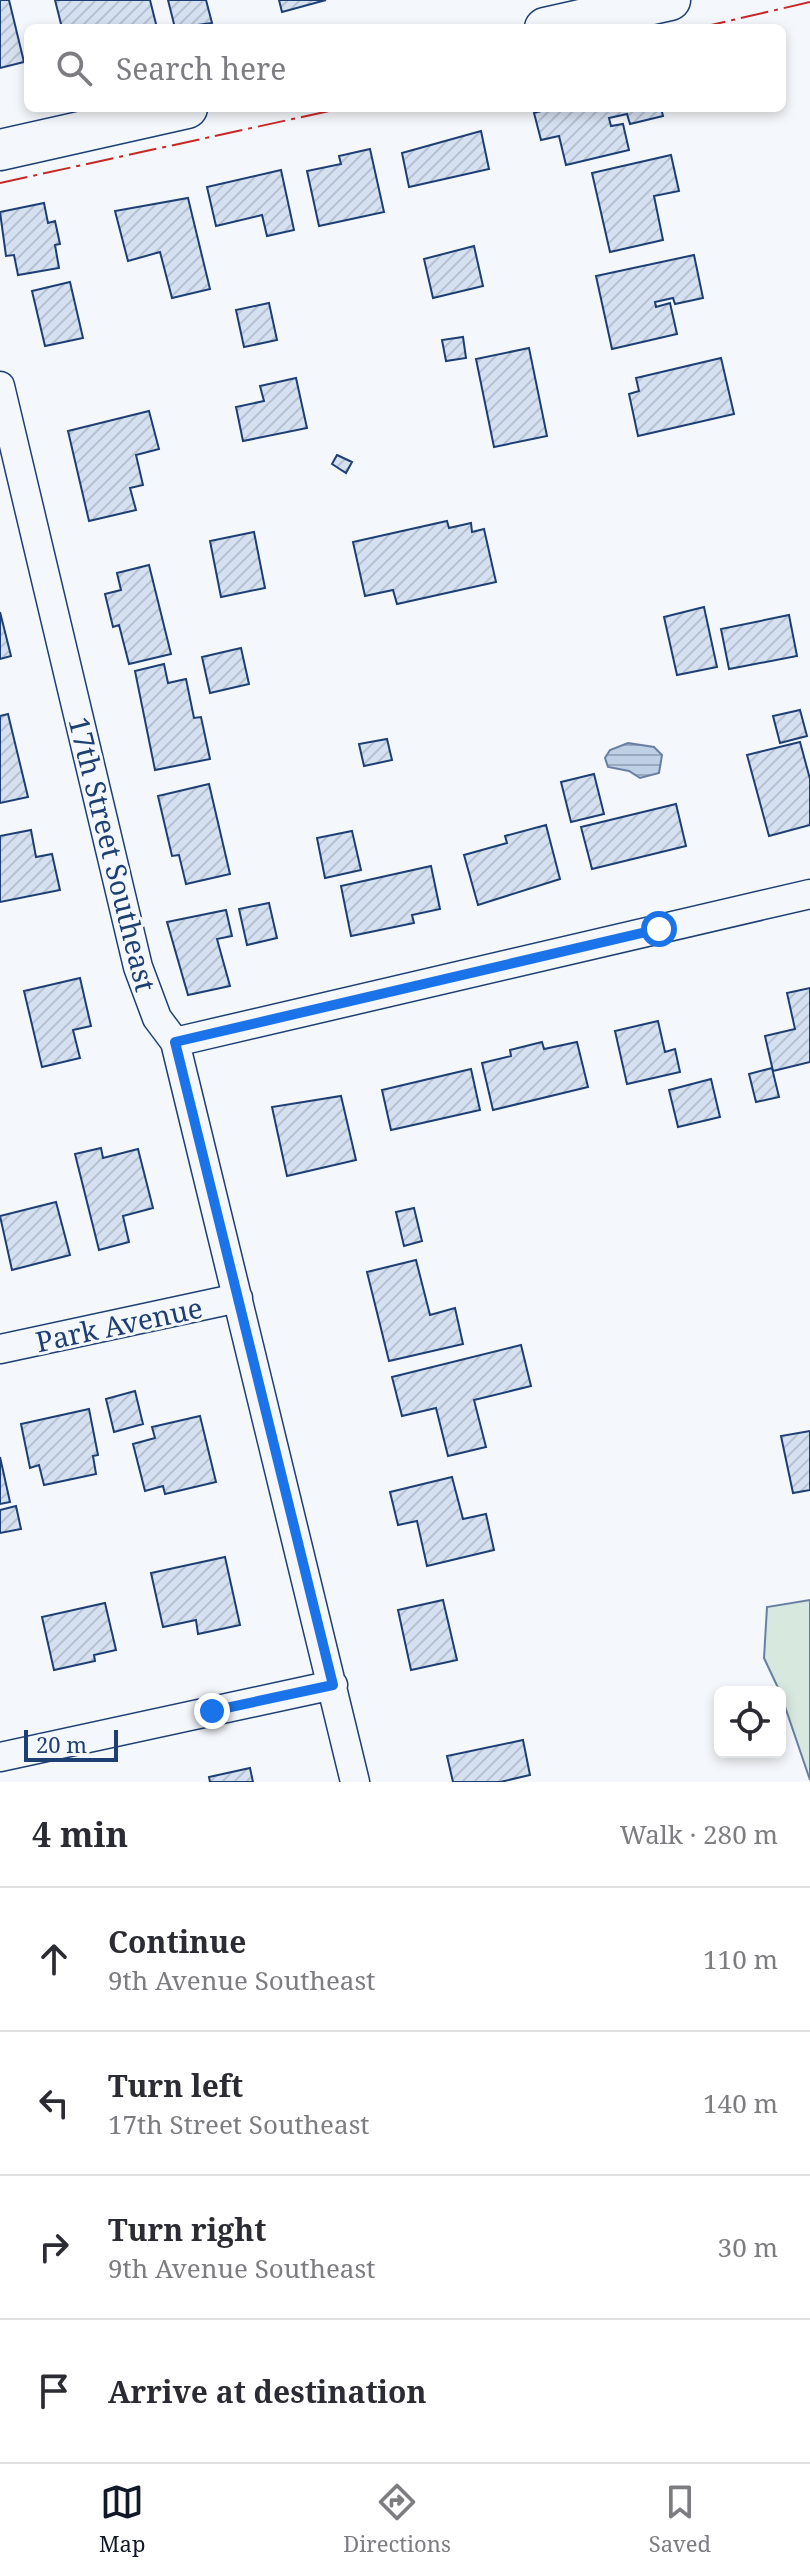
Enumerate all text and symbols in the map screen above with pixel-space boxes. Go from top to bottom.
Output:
search box [24,24,786,112]
icon: search [52,46,96,90]
text: Search here [116,48,286,89]
street label: 17th Street Southeast [60,713,166,995]
route start [641,911,677,947]
street label: Park Avenue [32,1288,206,1360]
map controls [714,1686,786,1758]
button: locate [714,1686,786,1758]
route end [194,1693,230,1729]
scale bar [24,1726,118,1762]
text: 20 m [36,1729,87,1759]
text: 4 min [32,1811,128,1857]
text: Walk · 280 m [620,1816,778,1852]
text: Continue [108,1921,246,1962]
icon: ahead [32,1937,76,1981]
text: 110 m [703,1941,778,1977]
text: 9th Avenue Southeast [108,1962,375,1998]
text: Turn left [108,2065,243,2106]
icon: left [32,2081,76,2125]
text: 140 m [703,2085,778,2121]
text: 17th Street Southeast [108,2106,370,2142]
text: Turn right [108,2209,266,2250]
icon: right [32,2225,76,2269]
text: 30 m [718,2229,778,2265]
text: 9th Avenue Southeast [108,2250,375,2286]
icon: arrive [32,2369,76,2413]
text: Arrive at destination [108,2371,427,2412]
tab: Map [99,2480,145,2558]
tab: Directions [343,2480,451,2558]
tab: Saved [649,2480,711,2558]

